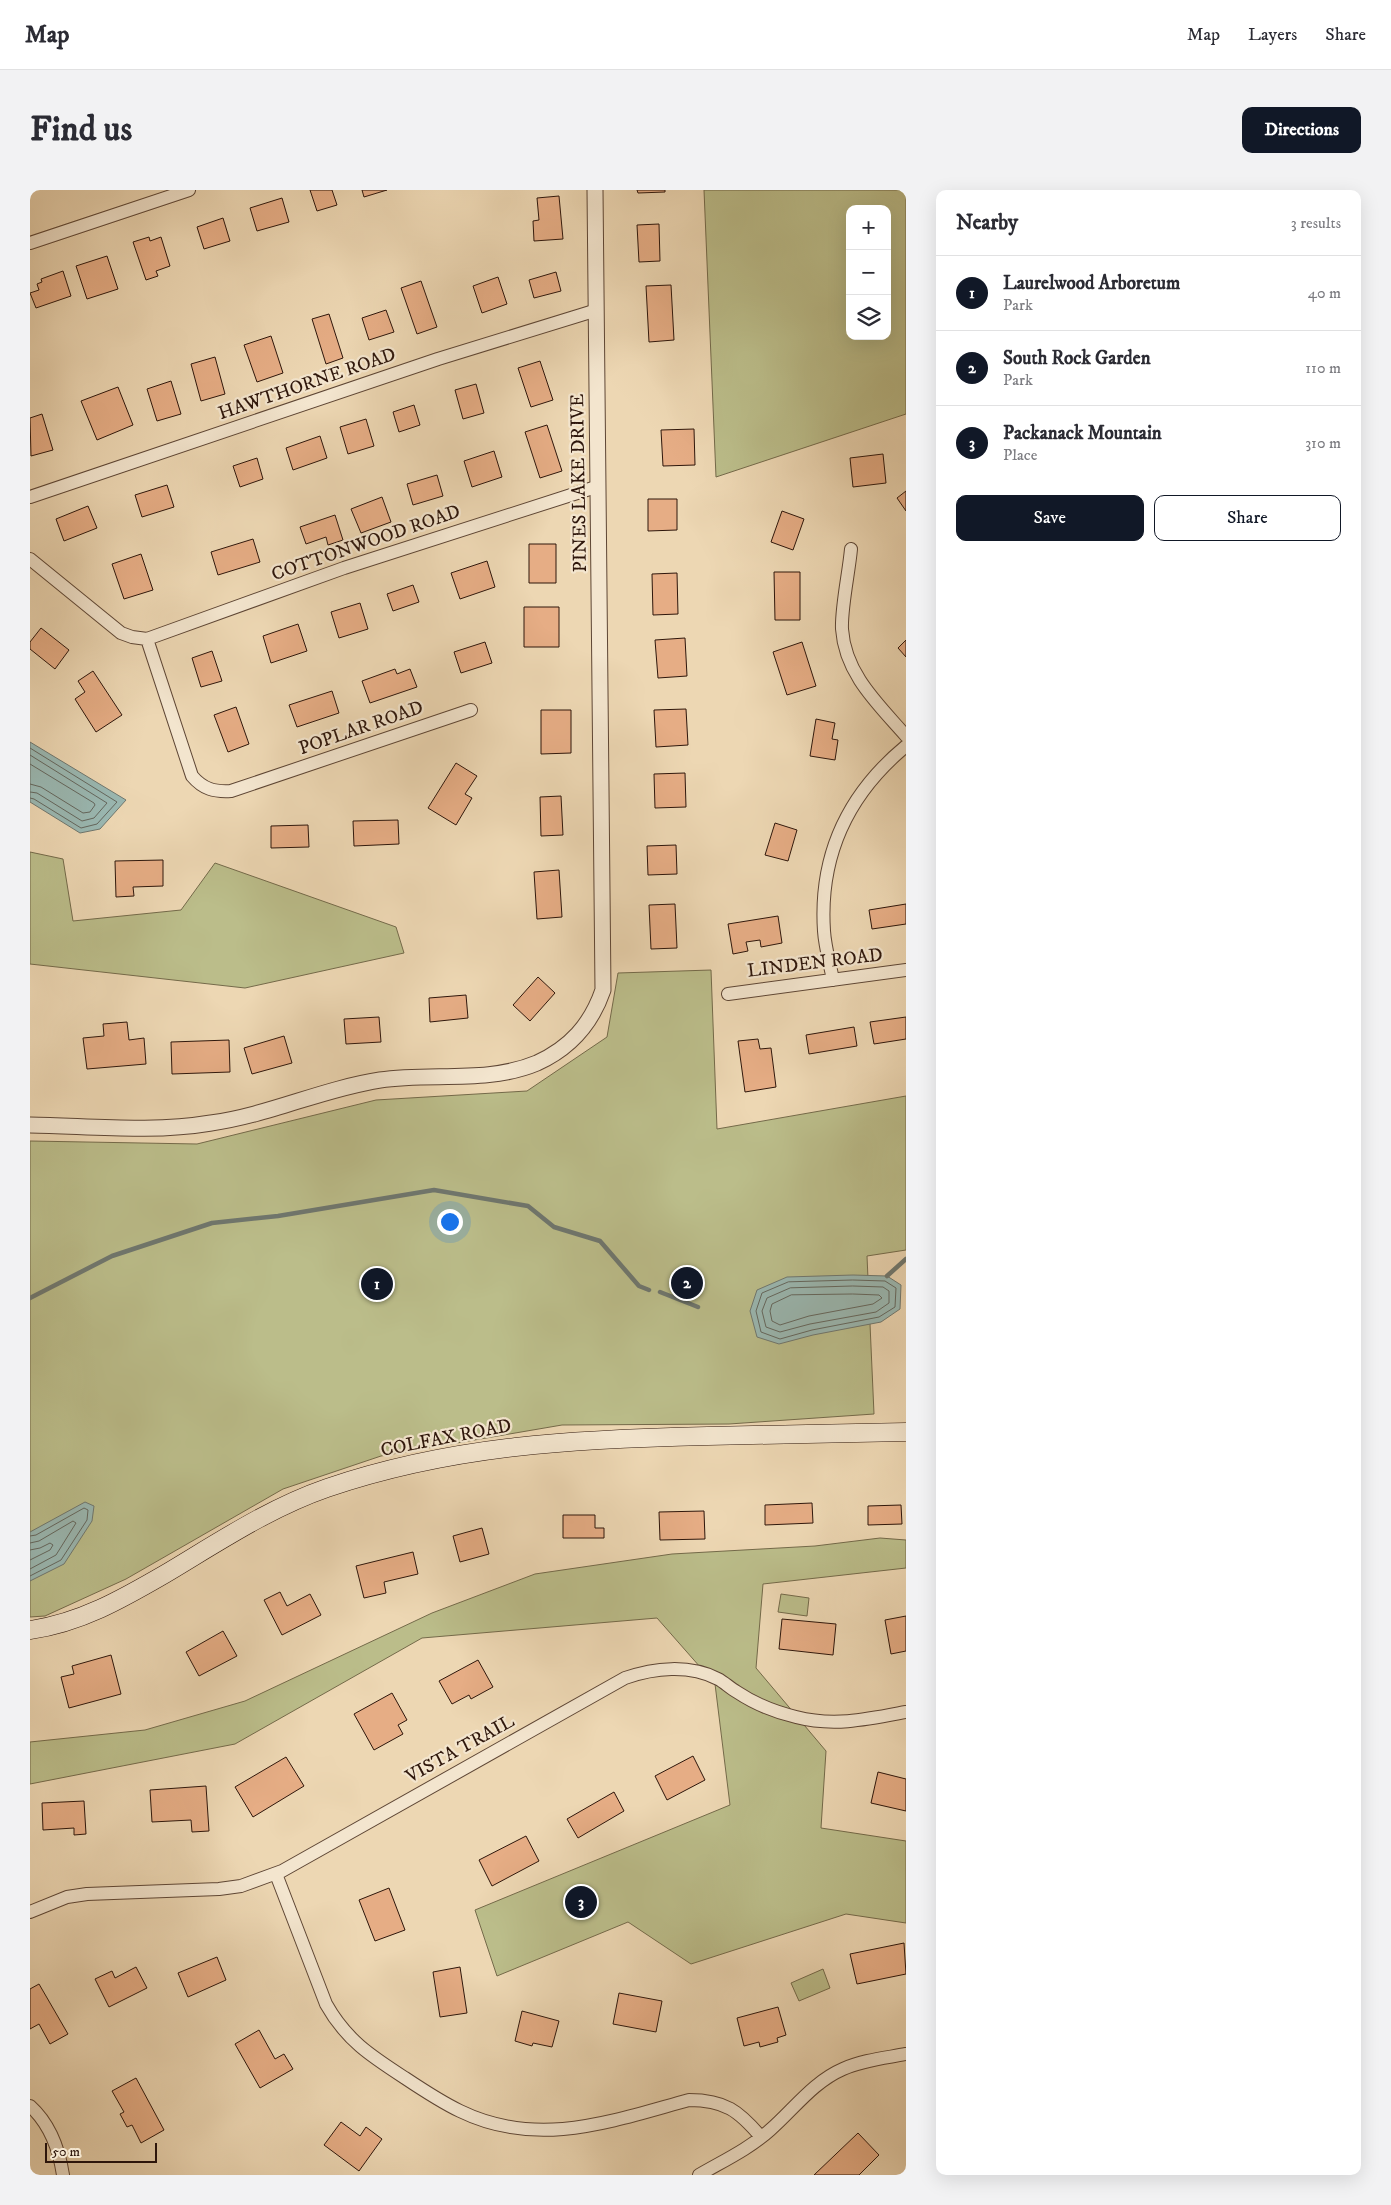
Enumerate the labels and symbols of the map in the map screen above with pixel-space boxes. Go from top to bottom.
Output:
street label: HAWTHORNE ROAD [215,343,399,425]
street label: PINES LAKE DRIVE [566,393,592,573]
street label: COTTONWOOD ROAD [269,500,463,586]
street label: POPLAR ROAD [296,696,426,760]
street label: LINDEN ROAD [746,943,884,983]
your location [437,1209,463,1235]
pin: 2 [671,1264,703,1302]
pin: 1 [361,1265,393,1303]
street label: COLFAX ROAD [379,1414,513,1462]
street label: VISTA TRAIL [401,1710,519,1789]
pin: 3 [565,1883,597,1921]
scale bar [45,2140,158,2163]

